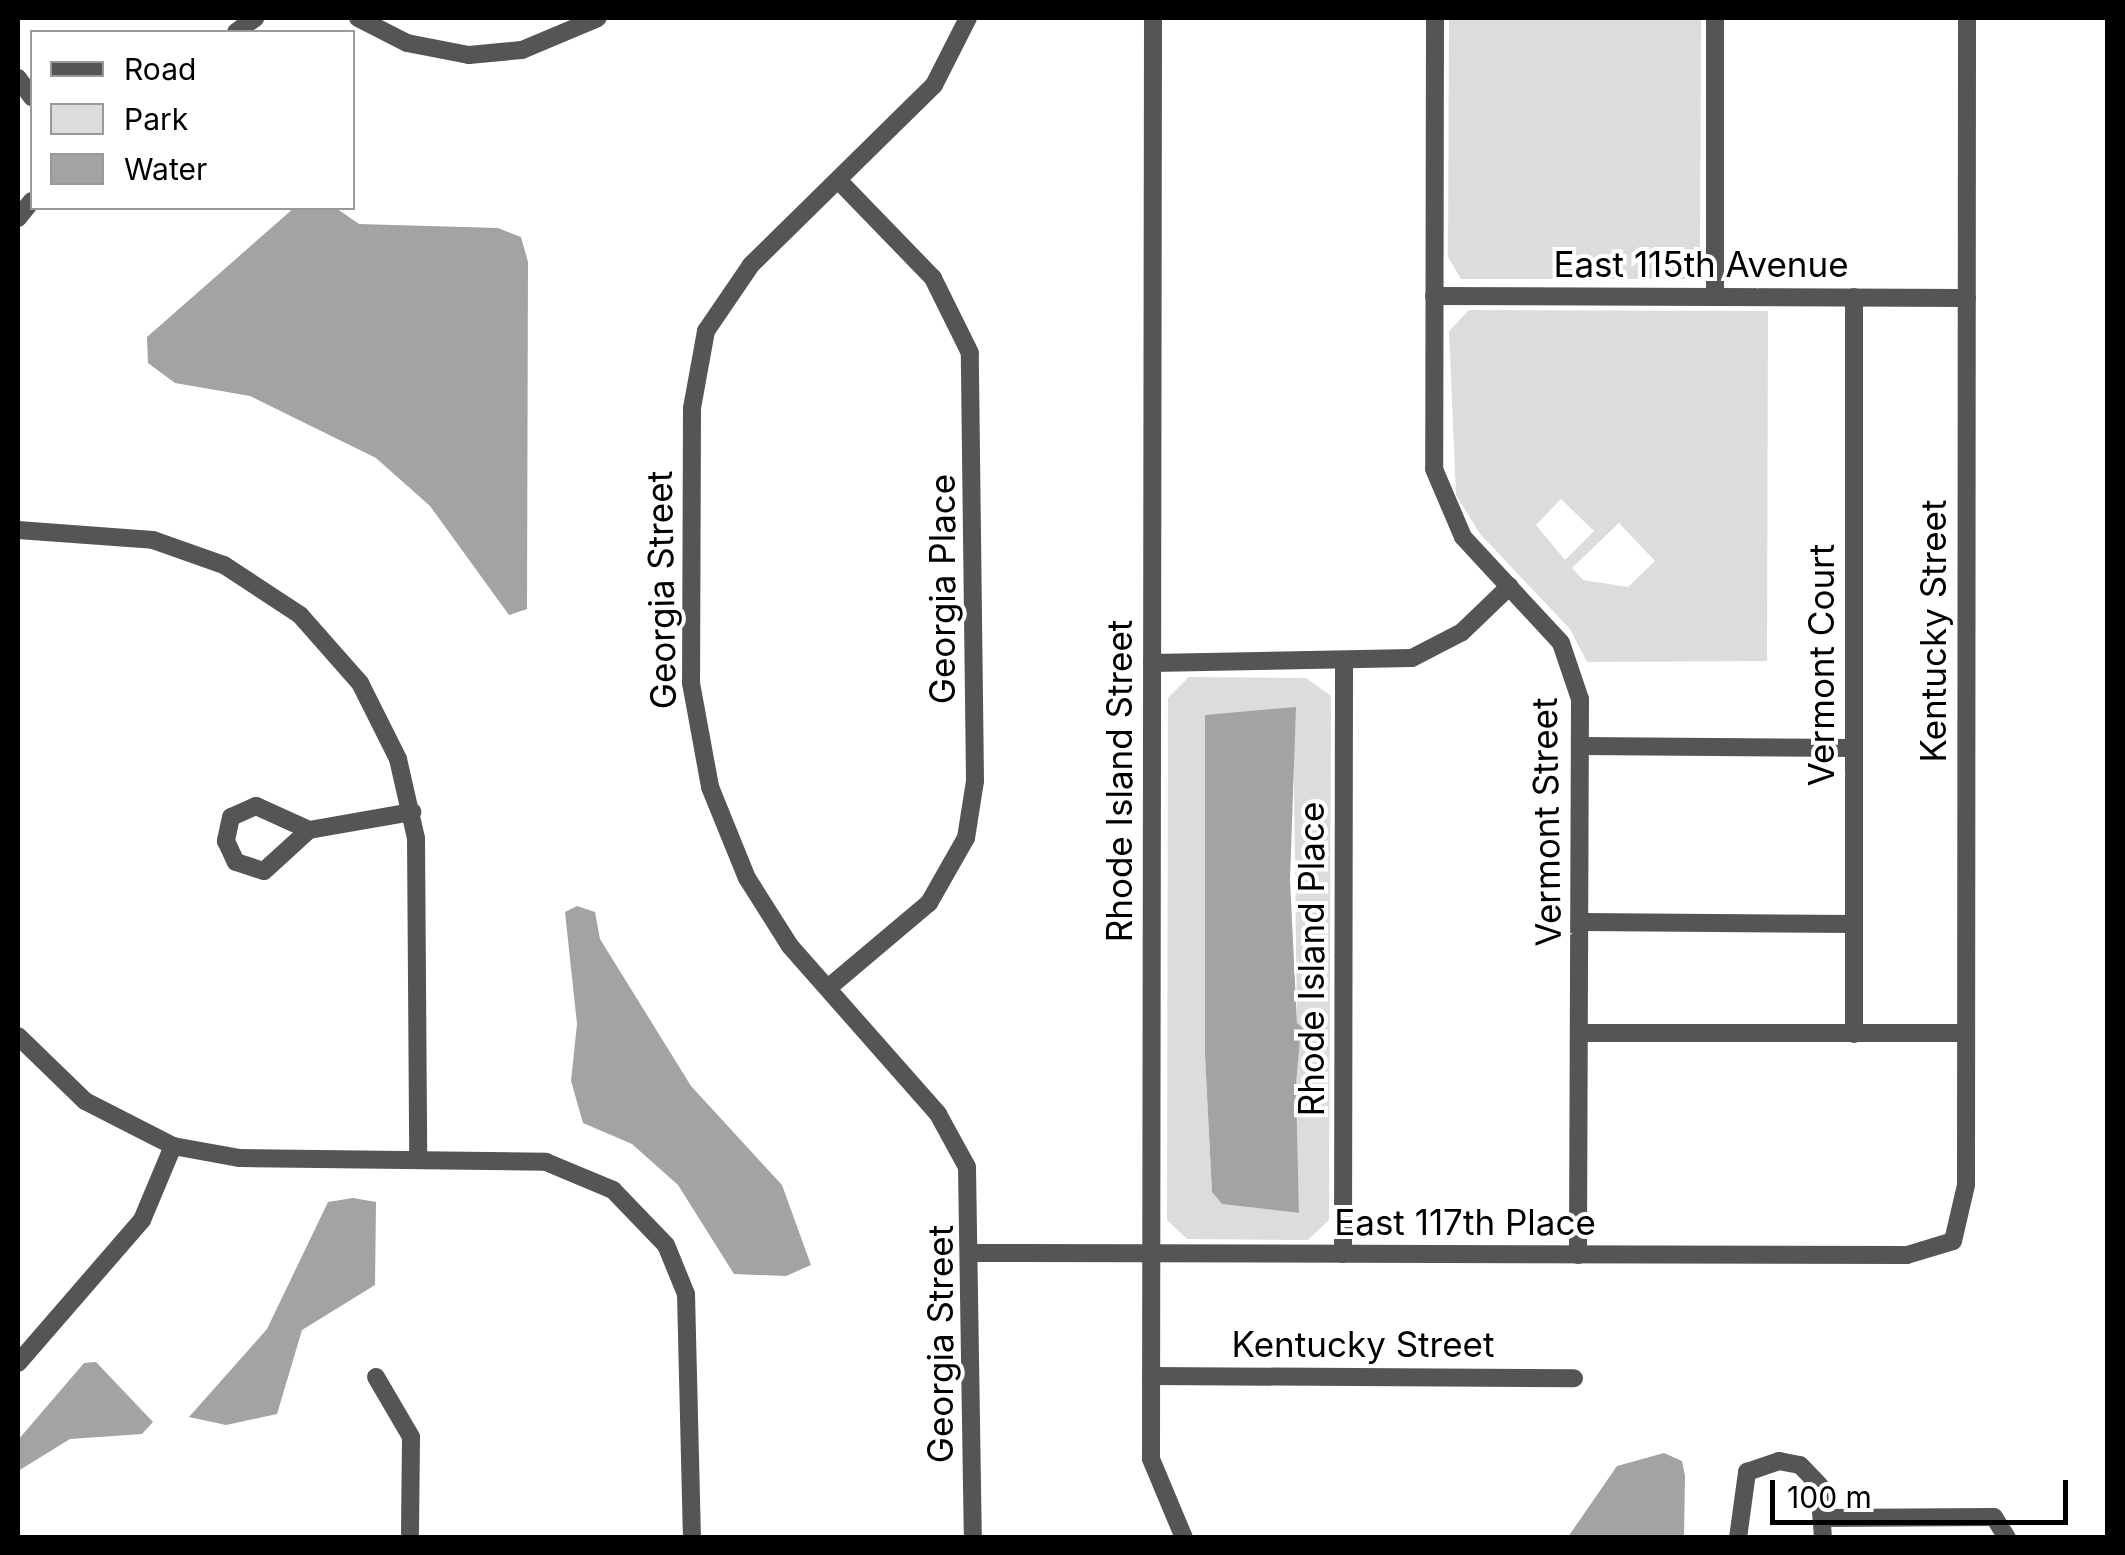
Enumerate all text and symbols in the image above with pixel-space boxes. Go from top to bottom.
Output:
legend [30,30,355,210]
text: Road [124,51,196,87]
text: Park [124,101,188,137]
text: Water [124,151,207,187]
street label: East 115th Avenue [1553,243,1849,285]
street label: Georgia Street [638,471,684,709]
street label: Georgia Place [921,474,963,704]
street label: Kentucky Street [1912,500,1954,762]
street label: Vermont Court [1800,544,1842,786]
street label: Rhode Island Street [1098,620,1140,942]
street label: Vermont Street [1523,697,1569,947]
street label: Rhode Island Place [1290,802,1332,1116]
street label: East 117th Place [1334,1201,1596,1243]
street label: Georgia Street [919,1225,961,1463]
street label: Kentucky Street [1232,1323,1494,1365]
scale bar [1775,1460,2072,1522]
text: 100 m [1787,1479,1872,1515]

